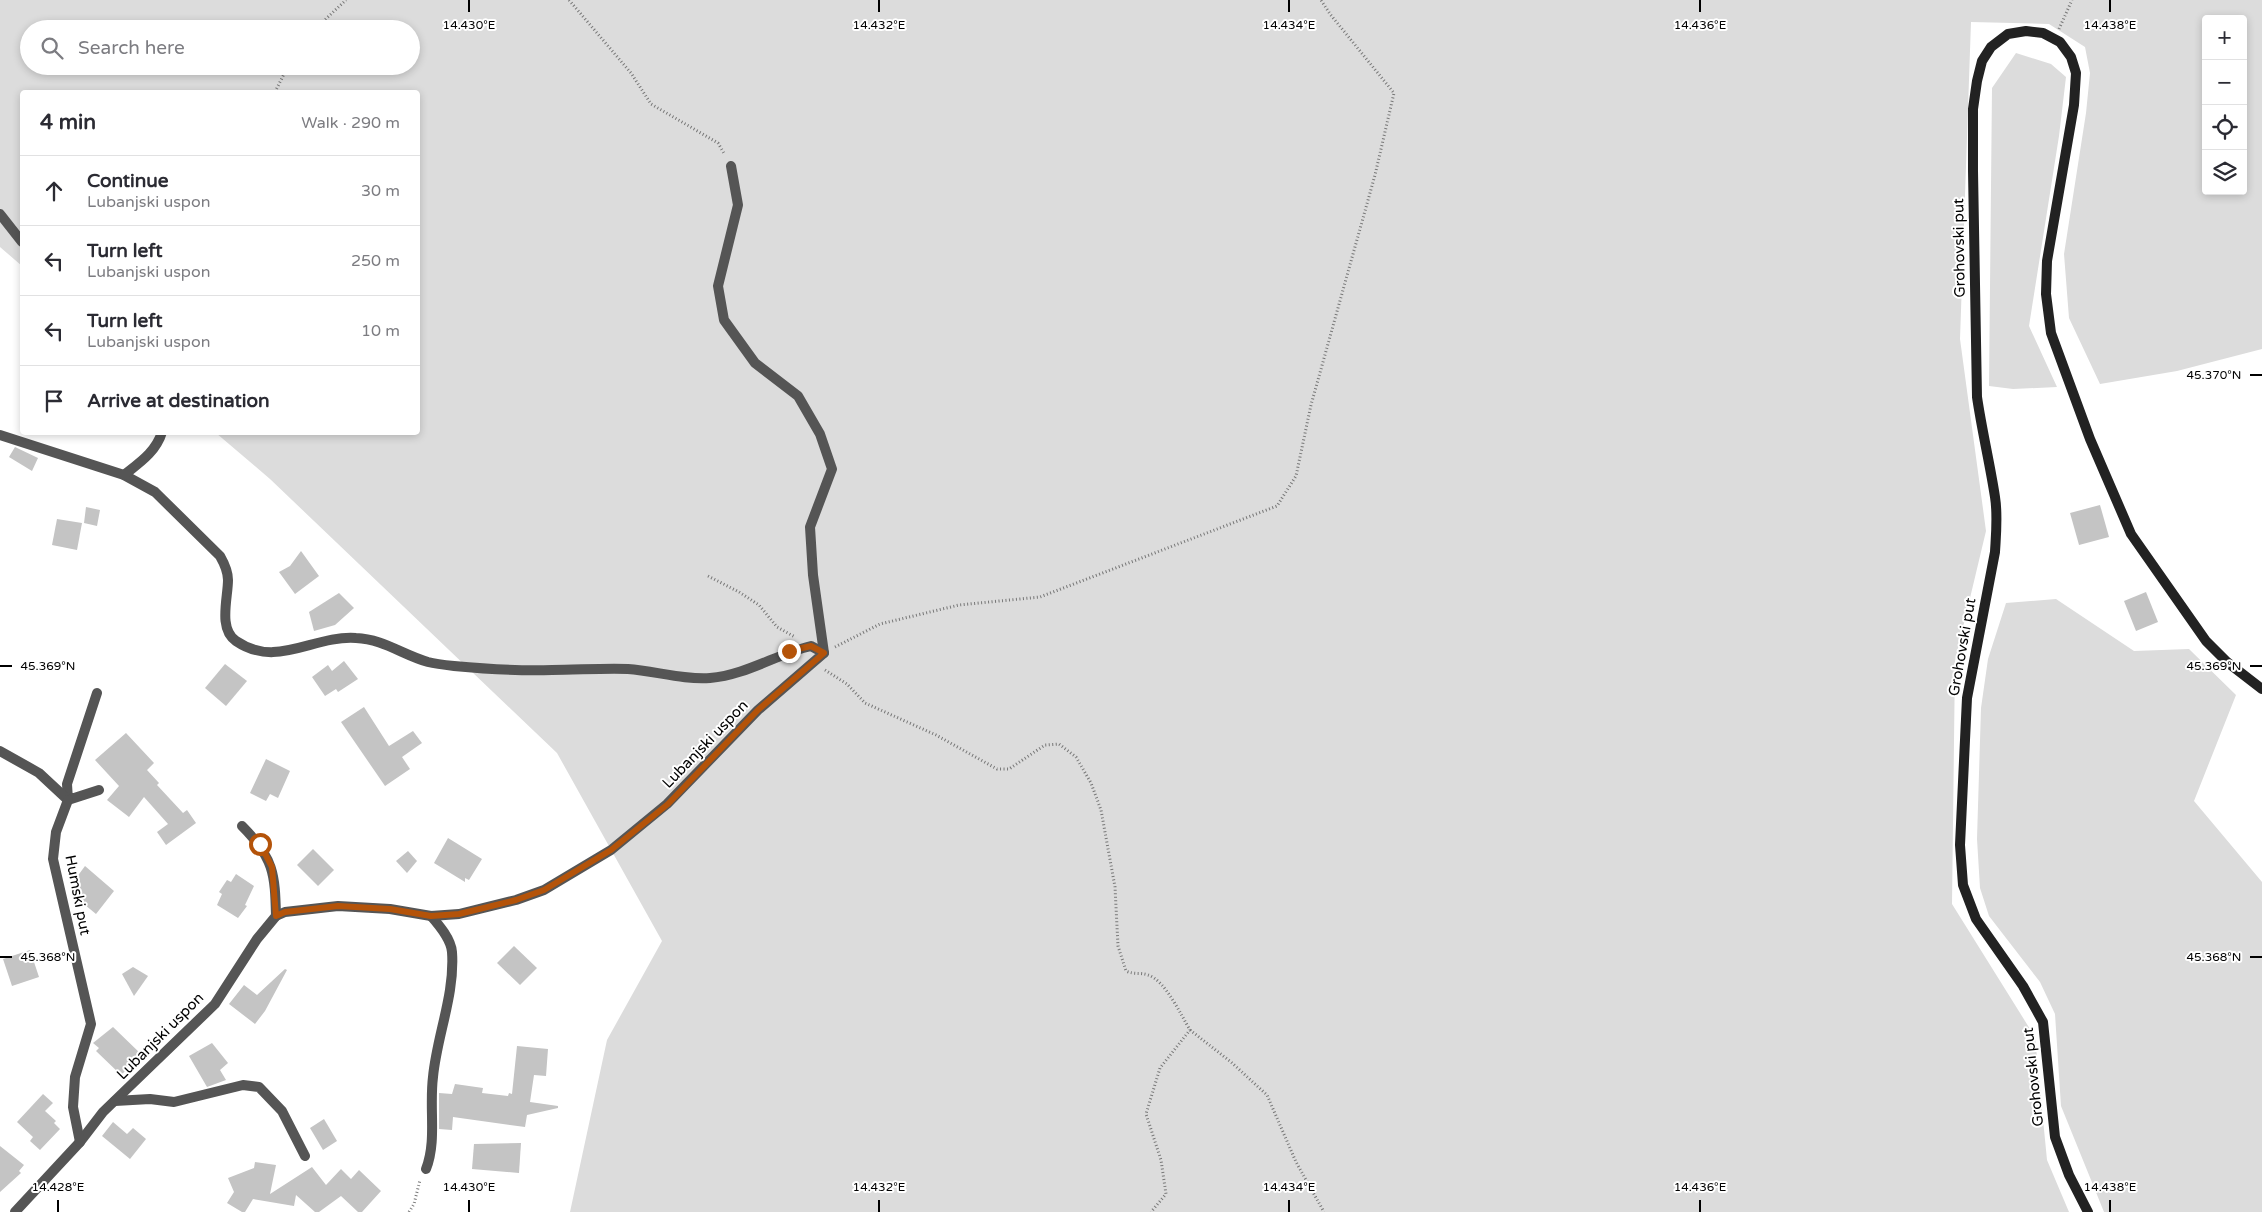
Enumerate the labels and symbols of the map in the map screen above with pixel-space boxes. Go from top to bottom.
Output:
text: 14.430°E [443,18,496,32]
text: 14.432°E [853,18,906,32]
text: 14.434°E [1263,18,1316,32]
text: 14.436°E [1674,18,1727,32]
text: 14.438°E [2084,18,2137,32]
street label: Grohovski put [1949,198,1969,298]
text: 45.370°N [2187,368,2241,382]
street label: Grohovski put [1945,596,1980,698]
route end [778,640,801,663]
text: 45.369°N [21,659,75,673]
text: 45.369°N [2187,659,2241,673]
street label: Lubanjski uspon [658,696,752,792]
route start [249,833,272,856]
street label: Humski put [61,853,95,937]
text: 45.368°N [21,950,75,964]
text: 45.368°N [2187,950,2241,964]
street label: Lubanjski uspon [113,989,207,1083]
street label: Grohovski put [2019,1026,2047,1127]
text: 14.428°E [32,1180,85,1194]
text: 14.430°E [443,1180,496,1194]
text: 14.432°E [853,1180,906,1194]
text: 14.434°E [1263,1180,1316,1194]
text: 14.436°E [1674,1180,1727,1194]
text: 14.438°E [2084,1180,2137,1194]

